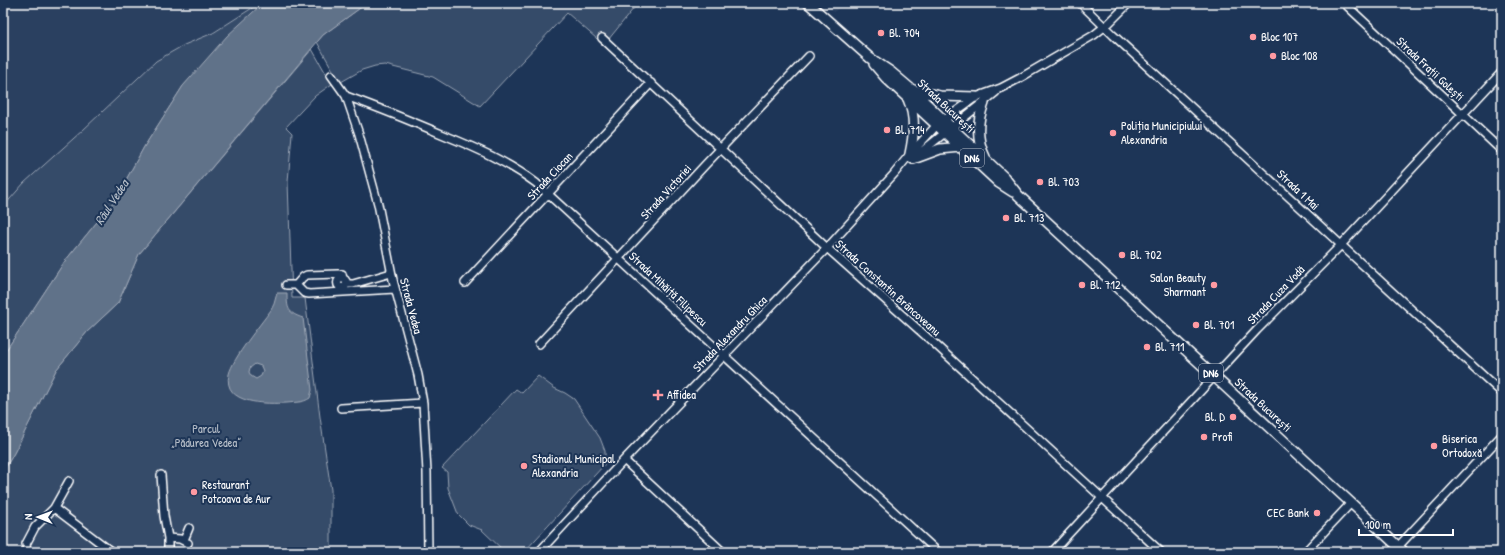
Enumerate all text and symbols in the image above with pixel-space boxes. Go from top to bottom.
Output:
place label: Bl. 704 [889,24,920,41]
marker: Bl. 704 [876,28,886,38]
place label: Bloc 107 [1261,28,1298,45]
marker: Bloc 107 [1248,32,1258,42]
street label: Strada Frații Golești [1393,33,1468,105]
place label: Bloc 108 [1281,47,1317,64]
marker: Bloc 108 [1268,51,1278,61]
street label: Strada București [914,75,979,136]
place label: Poliția Municipiului Alexandria [1121,117,1202,148]
place label: Bl. 714 [895,121,925,138]
marker: Bl. 714 [882,125,892,135]
marker: Poliția Municipiului Alexandria [1108,128,1118,138]
street label: Strada Ciocan [523,148,576,203]
road number: DN6 [960,149,984,167]
street label: Strada Victoriei [636,160,695,223]
street label: Strada 1 Mai [1273,165,1323,214]
place label: Bl. 703 [1048,173,1079,190]
water label: Râul Vedea [90,174,133,228]
marker: Bl. 703 [1035,177,1045,187]
place label: Bl. 713 [1014,209,1044,226]
marker: Bl. 713 [1001,213,1011,223]
street label: Strada Constantin Brâncoveanu [832,236,945,340]
place label: Bl. 702 [1130,246,1162,263]
street label: Strada Mihăiță Filipescu [625,248,712,330]
marker: Bl. 702 [1117,250,1127,260]
street label: Strada Cuza Vodă [1243,261,1308,328]
place label: Salon Beauty Sharmant [1150,269,1207,300]
street label: Strada Vedea [396,276,427,336]
place label: Bl. 712 [1090,276,1121,293]
marker: Bl. 712 [1077,280,1087,290]
marker: Salon Beauty Sharmant [1209,280,1219,290]
street label: Strada Alexandru Ghica [689,292,771,376]
place label: Bl. 701 [1204,316,1234,333]
marker: Bl. 701 [1191,320,1201,330]
place label: Bl. 711 [1155,338,1184,355]
marker: Bl. 711 [1142,342,1152,352]
road number: DN6 [1199,364,1223,382]
street label: Strada București [1231,374,1296,435]
place label: Affidea [667,386,696,403]
marker: Affidea [652,389,664,401]
place label: Bl. D [1205,408,1225,425]
marker: Bl. D [1228,412,1238,422]
park label: Parcul „Pădurea Vedea” [171,420,241,451]
place label: Profi [1212,428,1232,445]
place label: Biserica Ortodoxă [1442,430,1482,461]
marker: Profi [1199,432,1209,442]
marker: Biserica Ortodoxă [1429,441,1439,451]
place label: Stadionul Municipal Alexandria [532,450,616,481]
marker: Stadionul Municipal Alexandria [519,461,529,471]
place label: Restaurant Potcoava de Aur [202,476,271,507]
marker: Restaurant Potcoava de Aur [189,487,199,497]
north arrow [18,497,58,537]
place label: CEC Bank [1267,504,1309,521]
marker: CEC Bank [1312,508,1322,518]
scale bar [1359,511,1453,537]
text: N [21,514,35,520]
text: 100 m [1365,516,1391,533]

